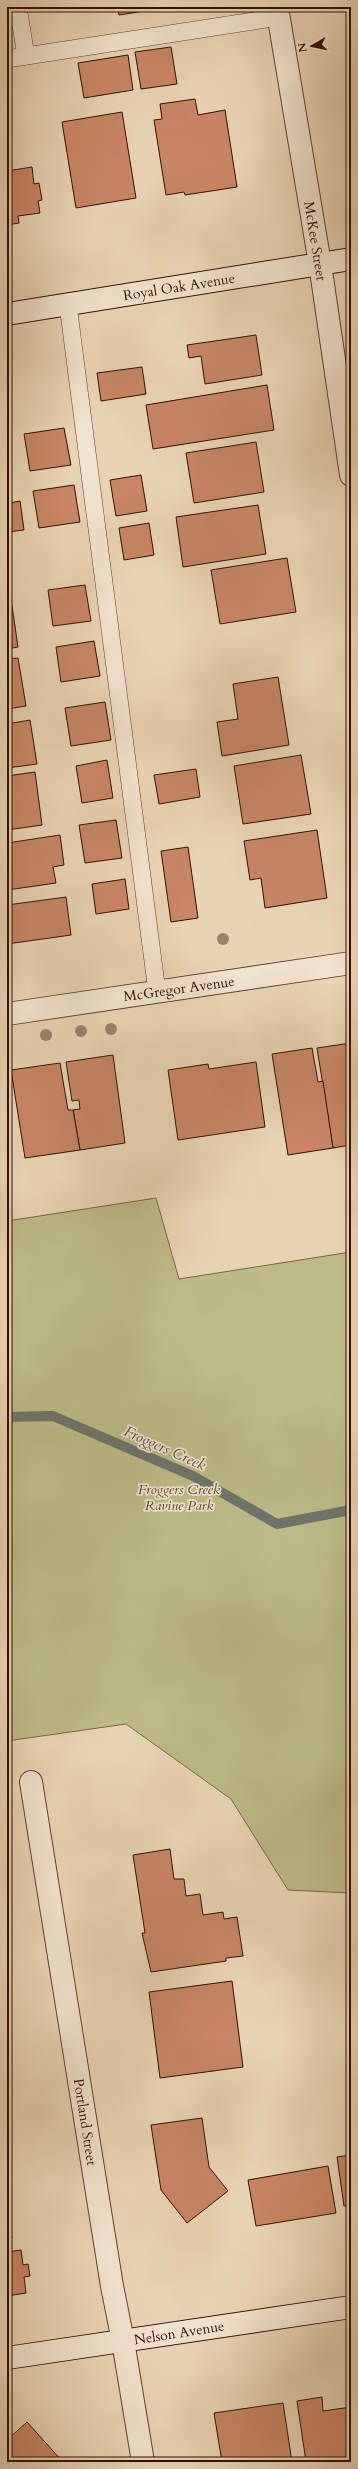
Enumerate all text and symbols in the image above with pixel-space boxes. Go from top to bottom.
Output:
north arrow [292,26,332,66]
text: N [294,41,311,53]
street label: McKee Street [299,200,331,283]
street label: Royal Oak Avenue [122,269,236,305]
street label: McGregor Avenue [122,972,236,1006]
water label: Froggers Creek [121,1421,210,1475]
park label: Froggers Creek Ravine Park [138,1480,220,1515]
street label: Portland Street [69,2077,101,2167]
street label: Nelson Avenue [132,2316,226,2350]

